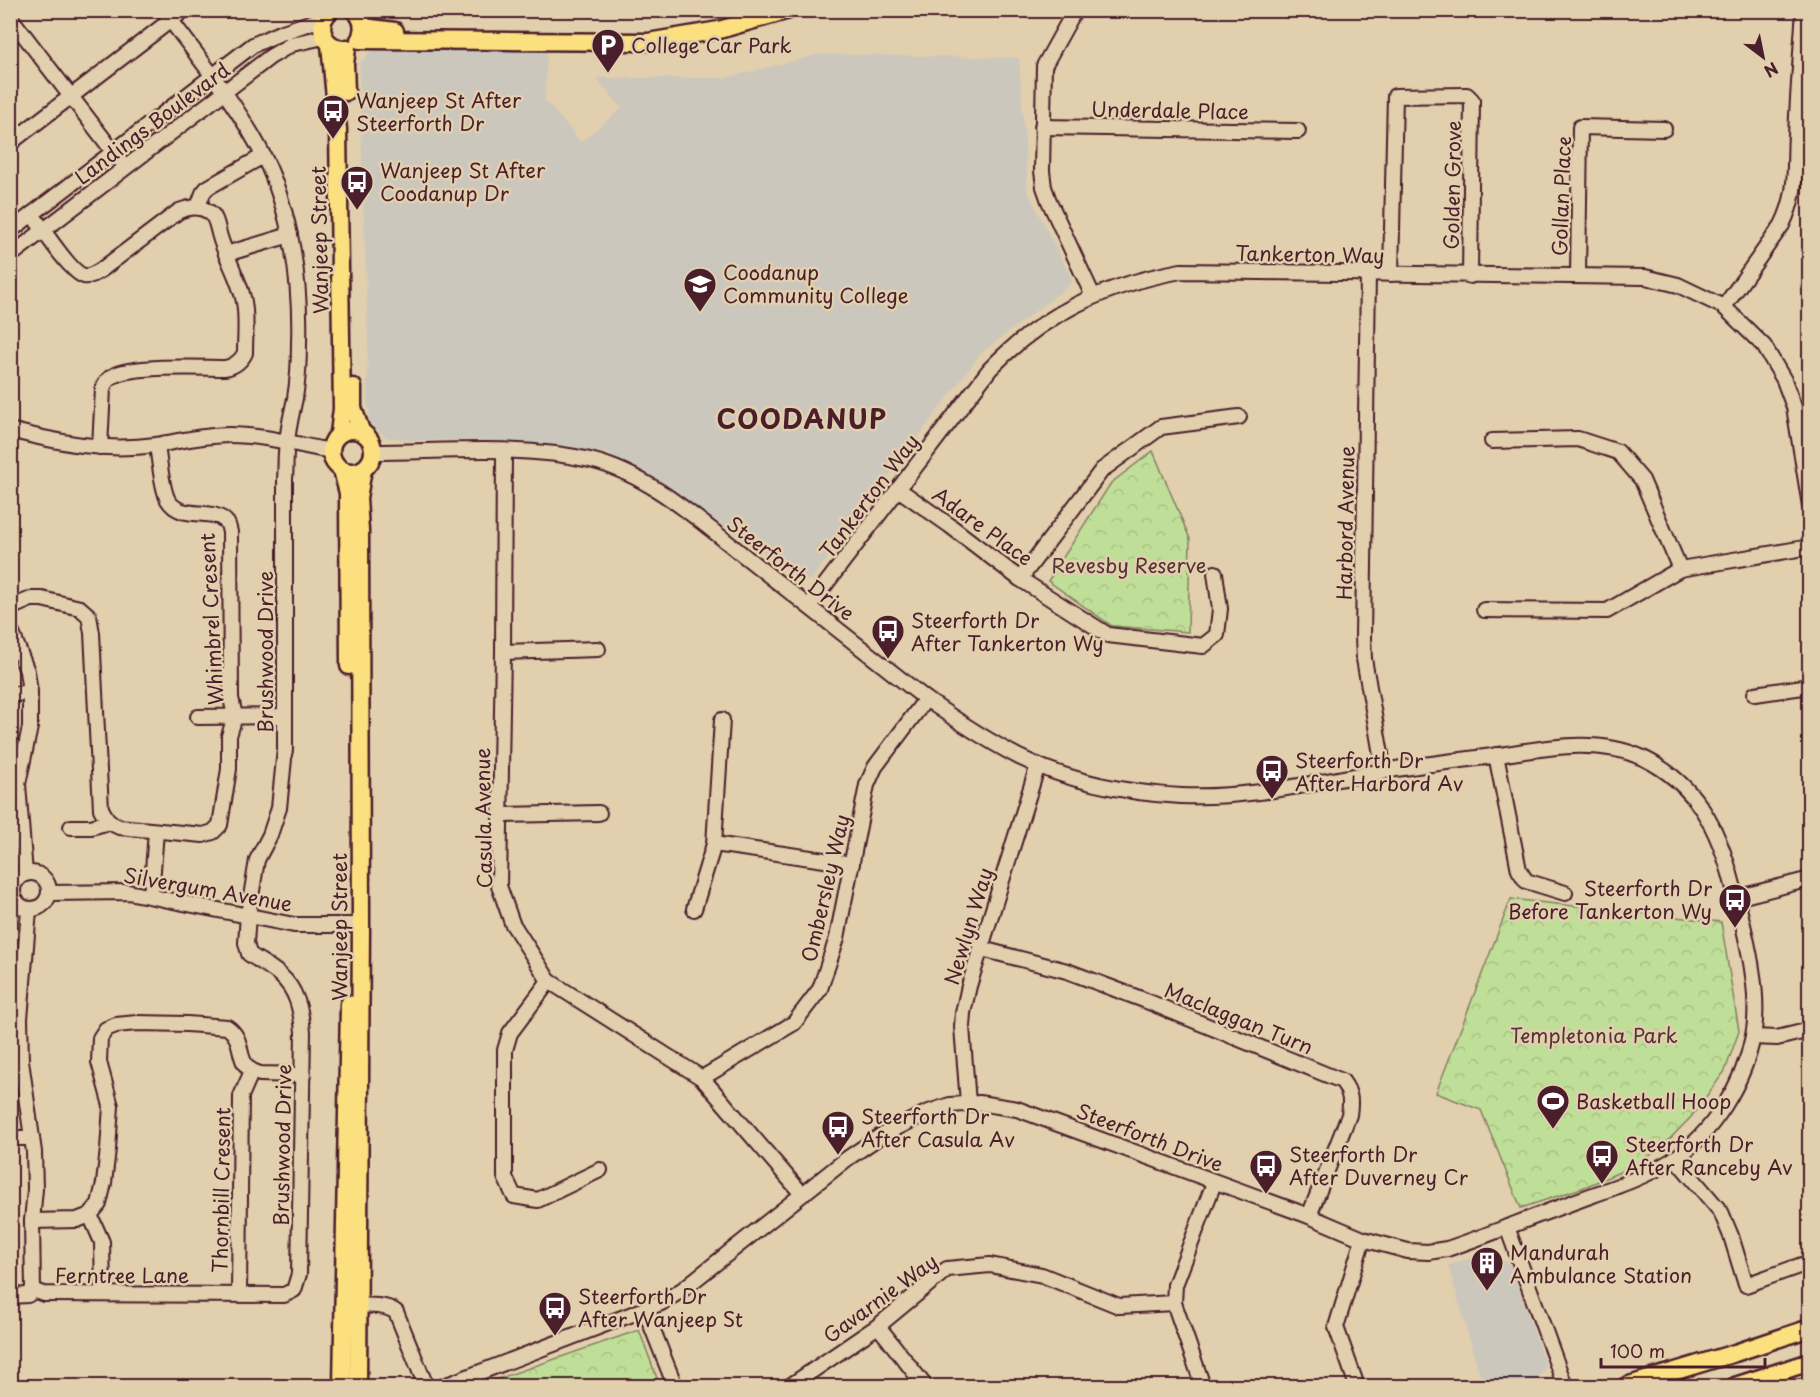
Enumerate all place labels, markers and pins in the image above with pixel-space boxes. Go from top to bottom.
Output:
parking icon: College Car Park [590,27,626,74]
place label: College Car Park [631,30,792,60]
place label: Wanjeep St After Steerforth Dr [356,85,522,138]
bus stop icon: Wanjeep St After Steerforth Dr [315,93,351,140]
place label: Wanjeep St After Coodanup Dr [380,155,546,208]
bus stop icon: Wanjeep St After Coodanup Dr [339,164,375,211]
place label: Coodanup Community College [723,257,909,310]
school or university icon: Coodanup Community College [682,266,718,313]
place label: Steerforth Dr After Tankerton Wy [911,605,1104,658]
bus stop icon: Steerforth Dr After Tankerton Wy [870,613,906,660]
place label: Steerforth Dr After Harbord Av [1295,745,1464,798]
bus stop icon: Steerforth Dr After Harbord Av [1254,753,1290,800]
place label: Steerforth Dr Before Tankerton Wy [1508,873,1713,926]
bus stop icon: Steerforth Dr Before Tankerton Wy [1717,882,1753,929]
sports icon: Basketball Hoop [1535,1083,1571,1130]
place label: Basketball Hoop [1576,1086,1731,1116]
place label: Steerforth Dr After Casula Av [861,1101,1015,1154]
bus stop icon: Steerforth Dr After Casula Av [820,1109,856,1156]
place label: Steerforth Dr After Ranceby Av [1625,1129,1793,1182]
bus stop icon: Steerforth Dr After Ranceby Av [1584,1138,1620,1185]
place label: Steerforth Dr After Duverney Cr [1289,1139,1469,1192]
bus stop icon: Steerforth Dr After Duverney Cr [1248,1148,1284,1195]
place label: Mandurah Ambulance Station [1510,1237,1692,1290]
building icon: Mandurah Ambulance Station [1469,1245,1505,1292]
place label: Steerforth Dr After Wanjeep St [578,1281,743,1334]
bus stop icon: Steerforth Dr After Wanjeep St [537,1290,573,1337]

